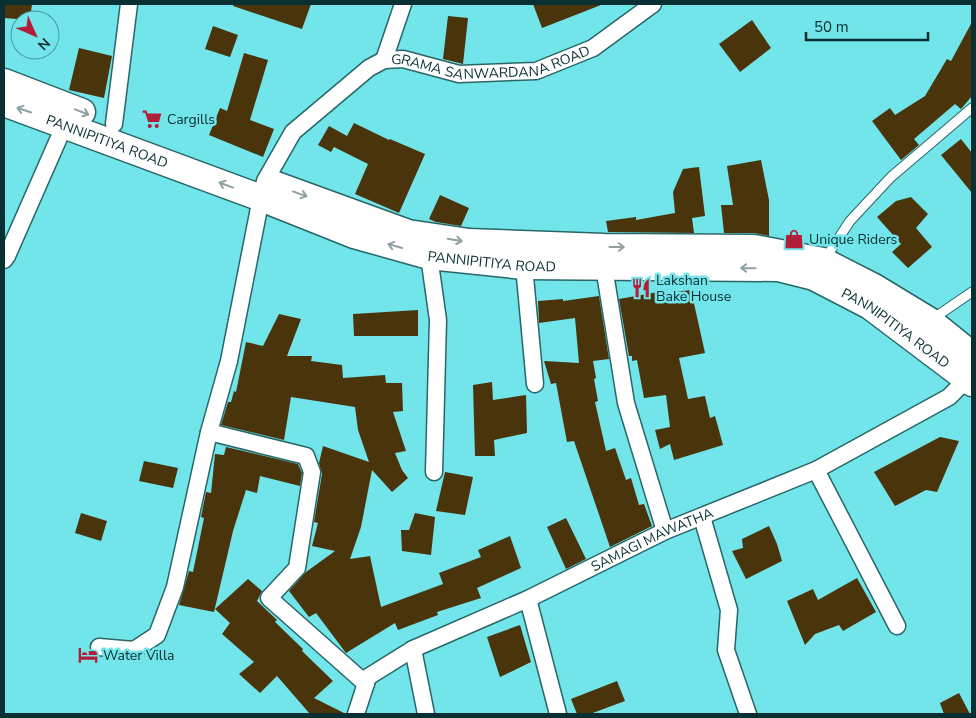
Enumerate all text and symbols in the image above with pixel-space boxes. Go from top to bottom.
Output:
north arrow [10,10,60,60]
scale bar [806,10,928,42]
text: 50 m [814,17,849,37]
text: N [33,33,54,54]
street label: GRAMA SANWARDANA ROAD [391,41,593,85]
one-way arrow [17,105,32,114]
one-way arrow [74,108,89,117]
supermarket icon: Cargills [141,108,163,130]
street label: PANNIPITIYA ROAD [43,110,171,173]
place label: Cargills [167,110,215,129]
one-way arrow [218,180,234,189]
one-way arrow [291,190,307,199]
shop icon: Unique Riders [783,228,805,250]
place label: Unique Riders [809,230,898,249]
one-way arrow [446,236,462,246]
one-way arrow [387,241,403,251]
one-way arrow [608,242,625,252]
street label: PANNIPITIYA ROAD [427,247,556,276]
one-way arrow [740,263,756,273]
place label: Lakshan Bake House [656,271,731,306]
restaurant icon: Lakshan Bake House [630,277,652,299]
street label: PANNIPITIYA ROAD [838,284,953,373]
street label: SAMAGI MAWATHA [588,504,716,576]
hotel icon: Water Villa [77,644,99,666]
place label: Water Villa [103,646,175,665]

